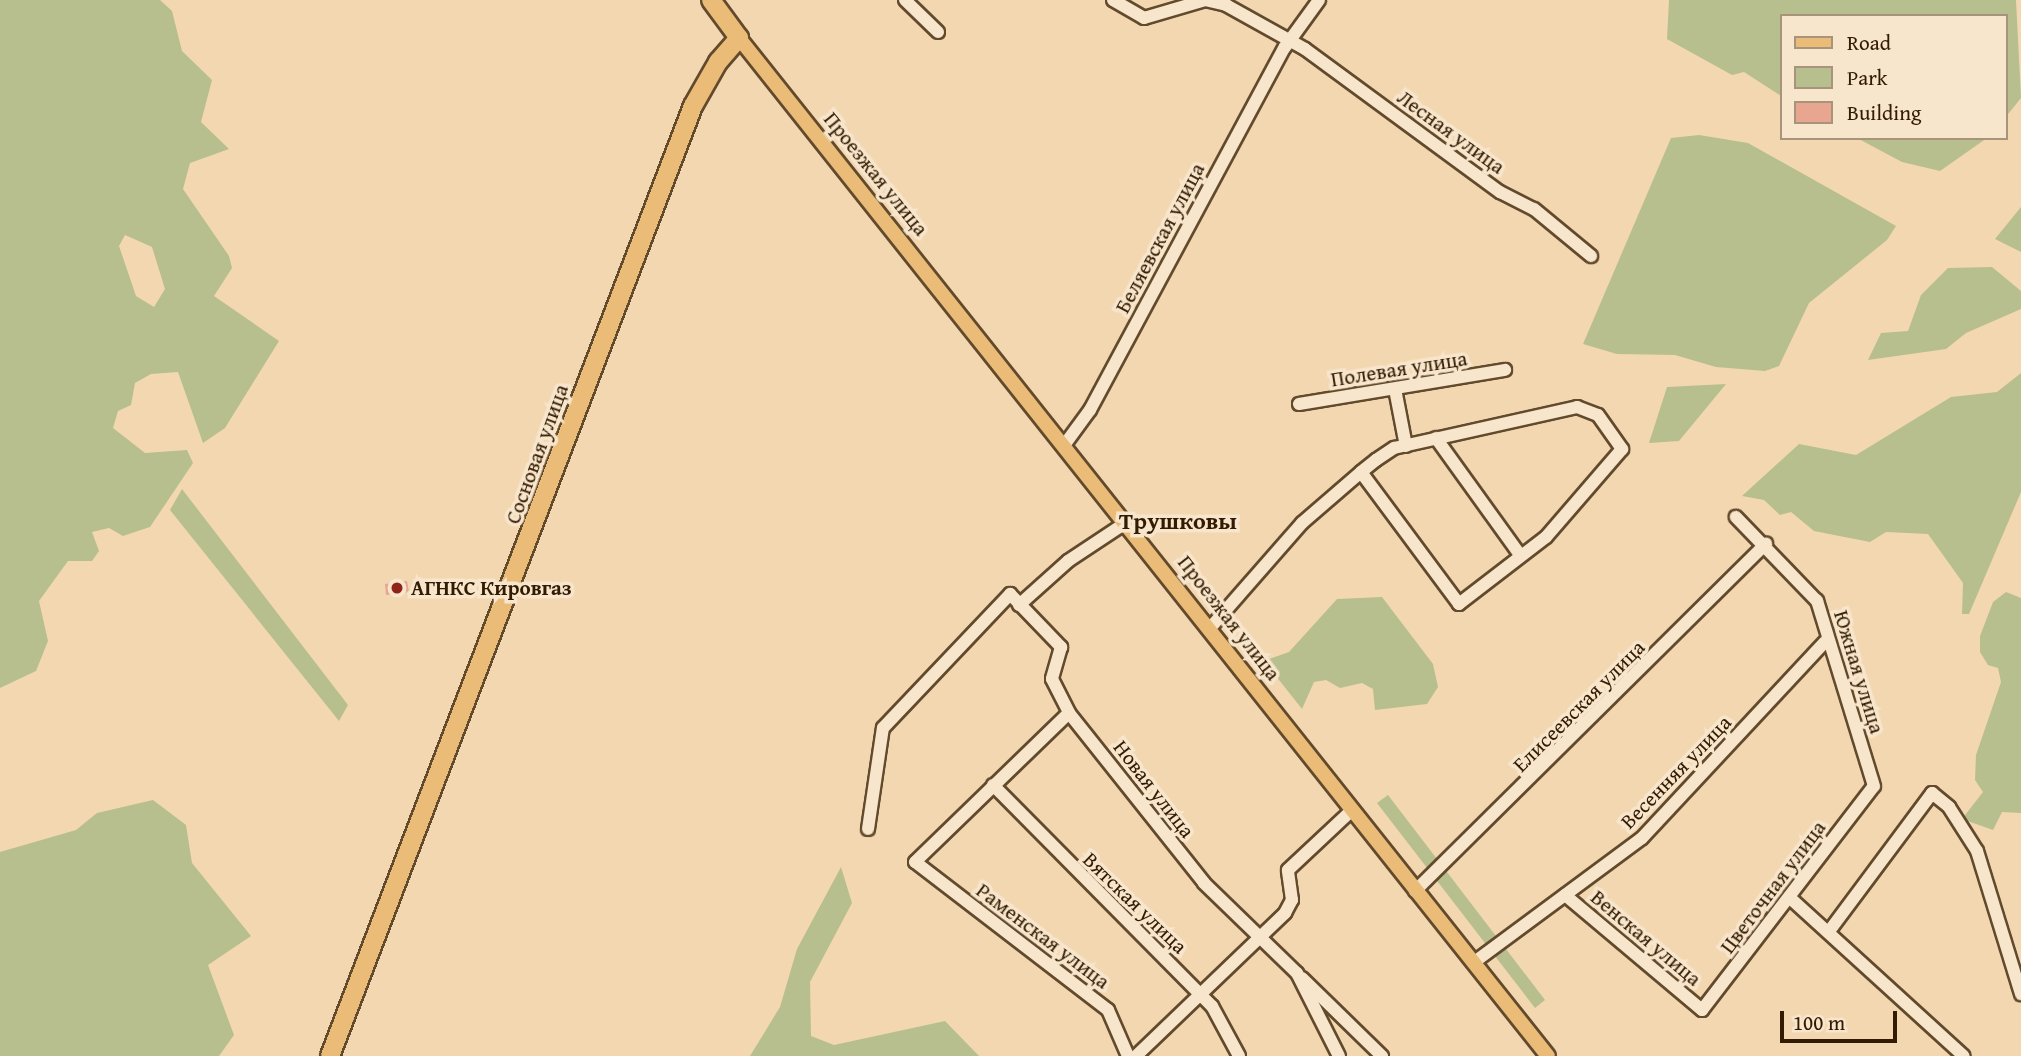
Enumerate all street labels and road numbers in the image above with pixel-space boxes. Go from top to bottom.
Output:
street label: Лесная улица [1392,85,1510,179]
street label: Проезжая улица [818,107,934,241]
street label: Беляевская улица [1110,159,1210,317]
street label: Полевая улица [1329,346,1469,392]
street label: Сосновая улица [500,381,574,527]
street label: Проезжая улица [1172,550,1286,686]
street label: Южная улица [1828,607,1890,737]
street label: Елисеевская улица [1508,635,1650,777]
street label: Весенняя улица [1616,710,1736,834]
street label: Новая улица [1108,735,1200,843]
street label: Цветочная улица [1715,816,1831,958]
street label: Вятская улица [1078,847,1192,959]
street label: Раменская улица [971,878,1115,994]
street label: Венская улица [1586,885,1706,991]

